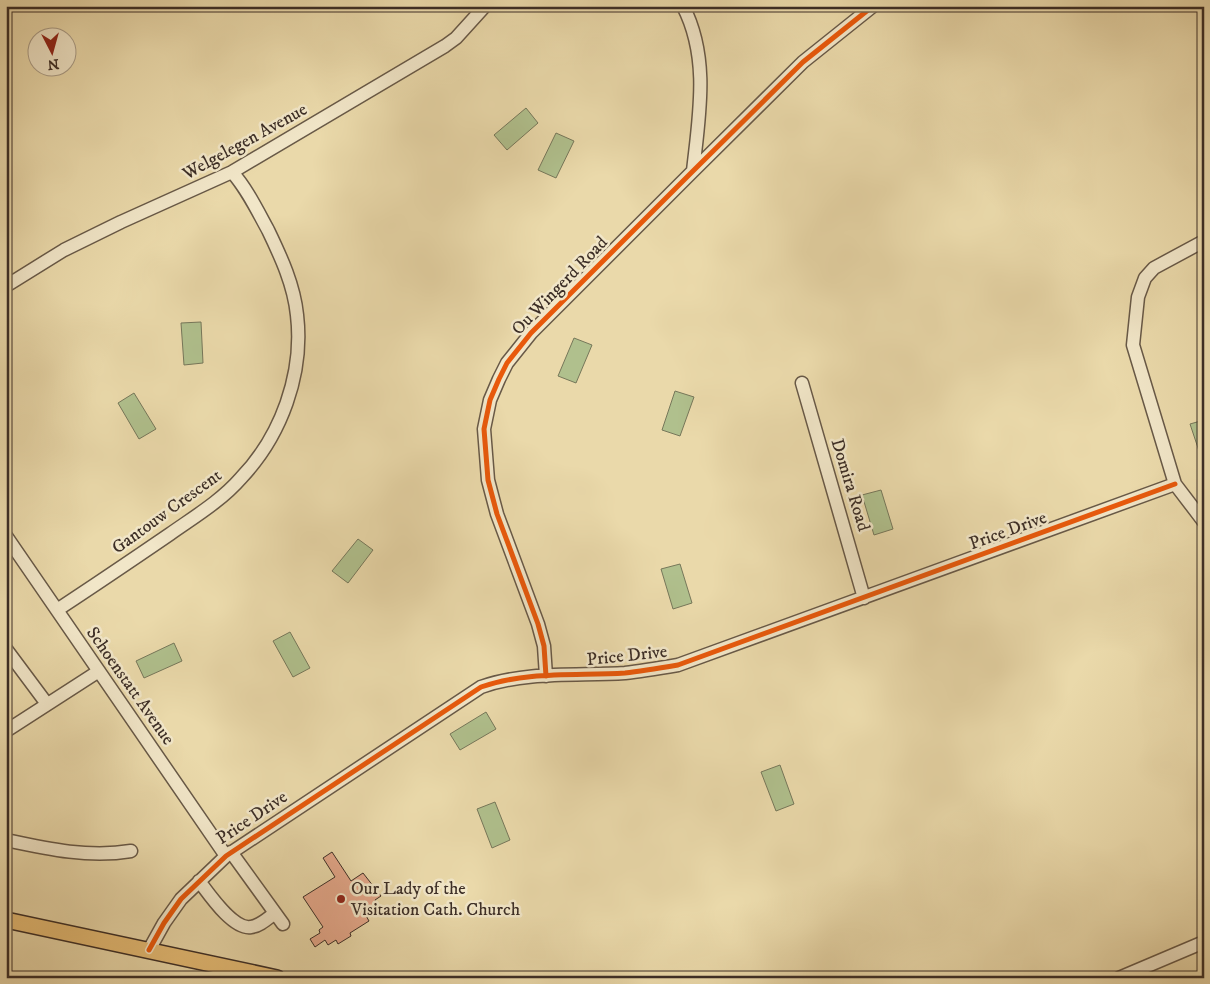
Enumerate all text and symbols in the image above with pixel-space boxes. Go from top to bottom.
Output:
north arrow [28,28,78,78]
text: N [46,54,60,74]
street label: Welgelegen Avenue [178,99,311,186]
street label: Ou Wingerd Road [507,232,613,340]
street label: Domira Road [825,436,875,534]
street label: Gantouw Crescent [108,465,226,559]
street label: Price Drive [966,507,1050,555]
street label: Schoenstatt Avenue [81,623,179,749]
street label: Price Drive [586,641,668,671]
street label: Price Drive [212,786,292,850]
place label: Our Lady of the Visitation Cath. Church [350,878,521,921]
marker: Our Lady of the Visitation Cath. Church [335,893,347,905]

